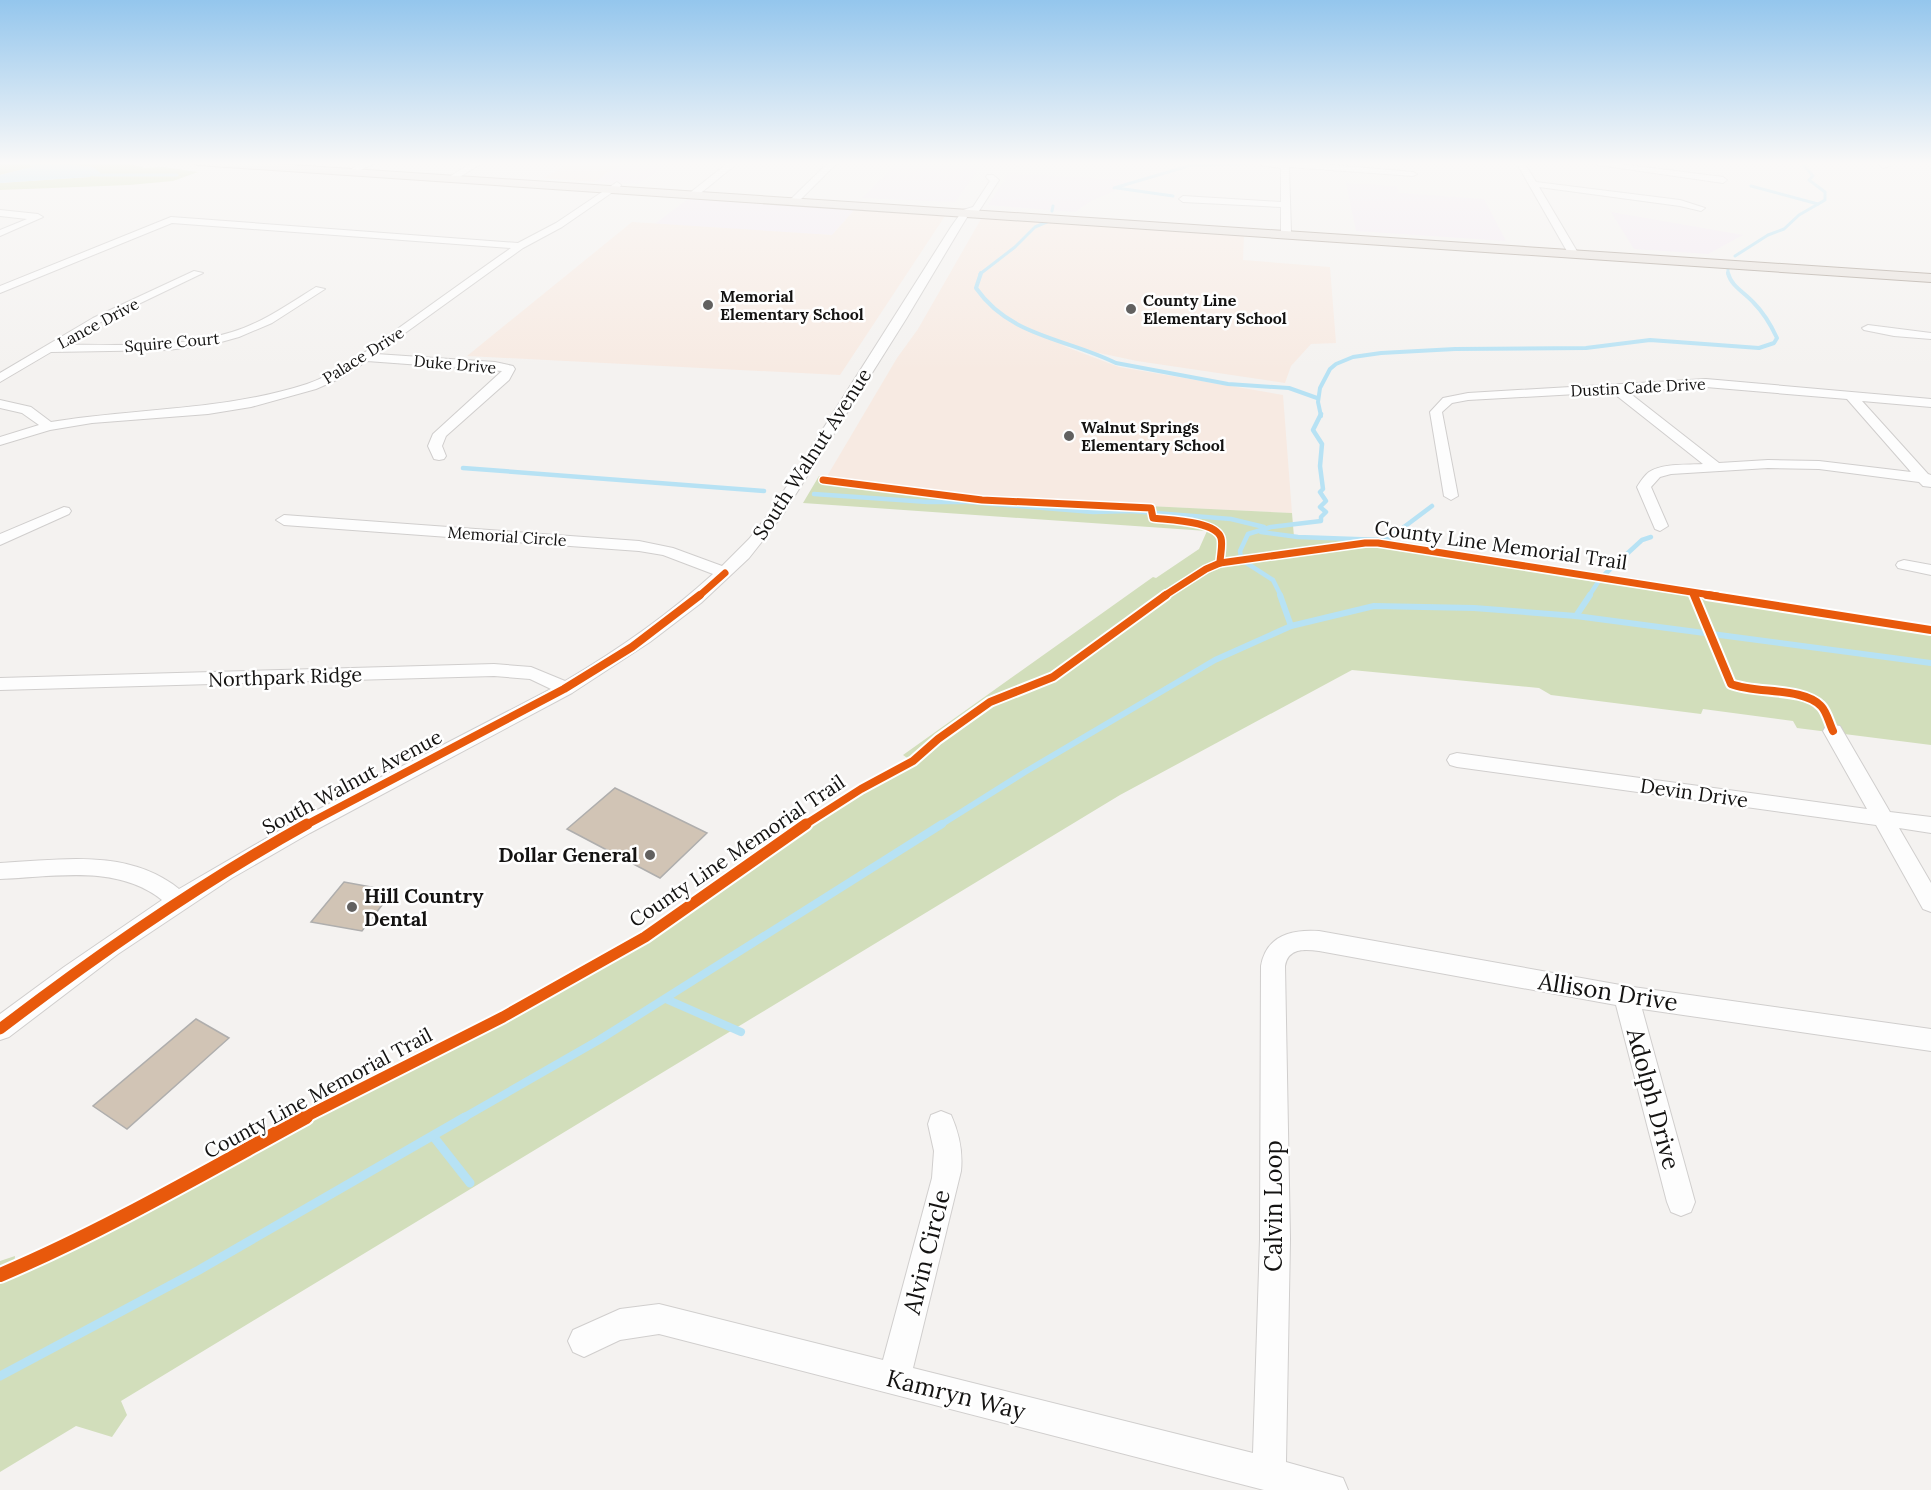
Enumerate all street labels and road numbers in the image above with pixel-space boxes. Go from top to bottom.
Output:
street label: Lance Drive [54,293,142,353]
street label: Palace Drive [319,322,407,388]
street label: Squire Court [124,328,221,356]
street label: Duke Drive [413,350,497,378]
street label: South Walnut Avenue [747,363,877,544]
street label: Dustin Cade Drive [1570,373,1706,401]
street label: County Line Memorial Trail [1373,514,1629,575]
street label: Memorial Circle [447,522,567,550]
street label: Northpark Ridge [208,661,363,692]
street label: South Walnut Avenue [258,724,446,839]
street label: County Line Memorial Trail [624,769,849,932]
street label: Devin Drive [1638,773,1750,812]
street label: Allison Drive [1535,965,1680,1018]
street label: County Line Memorial Trail [199,1022,436,1163]
street label: Adolph Drive [1619,1024,1687,1173]
street label: Calvin Loop [1258,1140,1289,1272]
street label: Alvin Circle [896,1186,957,1318]
street label: Kamryn Way [883,1362,1029,1427]

